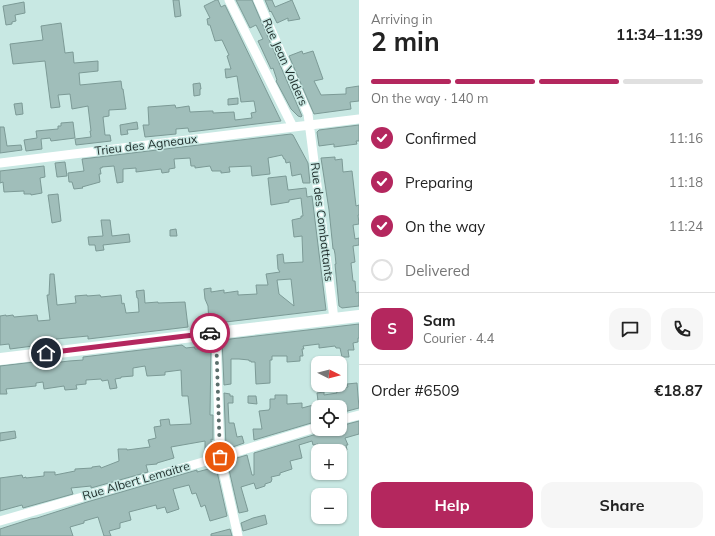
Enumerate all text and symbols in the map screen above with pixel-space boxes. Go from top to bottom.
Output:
text: Arriving in [371,11,433,27]
street label: Rue Jean Volders [259,16,311,108]
text: 2 min [371,25,440,58]
text: 11:34–11:39 [616,25,703,44]
text: On the way · 140 m [371,90,488,106]
icon: check [371,127,393,149]
text: Confirmed [405,129,476,148]
text: 11:16 [669,130,703,146]
street label: Trieu des Agneaux [94,131,199,158]
street label: Rue des Combattants [308,162,337,282]
icon: check [371,171,393,193]
text: Preparing [405,173,473,192]
text: 11:18 [669,174,703,190]
icon: check [371,215,393,237]
text: On the way [405,217,485,236]
text: 11:24 [669,218,703,234]
text: Delivered [405,261,470,280]
button: chat [609,308,651,350]
button: phone [661,308,703,350]
text: Sam [423,311,455,330]
courier [190,313,230,353]
text: S [387,319,397,338]
icon: car [199,322,221,344]
text: Courier · 4.4 [423,330,494,346]
pin [29,336,63,370]
icon: home [35,342,57,364]
north arrow [311,356,347,392]
map controls [311,356,347,524]
text: Order #6509 [371,381,459,400]
text: €18.87 [654,381,703,400]
button: locate [311,400,347,436]
pin [203,440,237,474]
button: + [311,444,347,480]
icon: bag [209,446,231,468]
street label: Rue Albert Lemaitre [80,458,191,503]
button: Help [371,482,533,528]
button: Share [541,482,703,528]
button: − [311,488,347,524]

